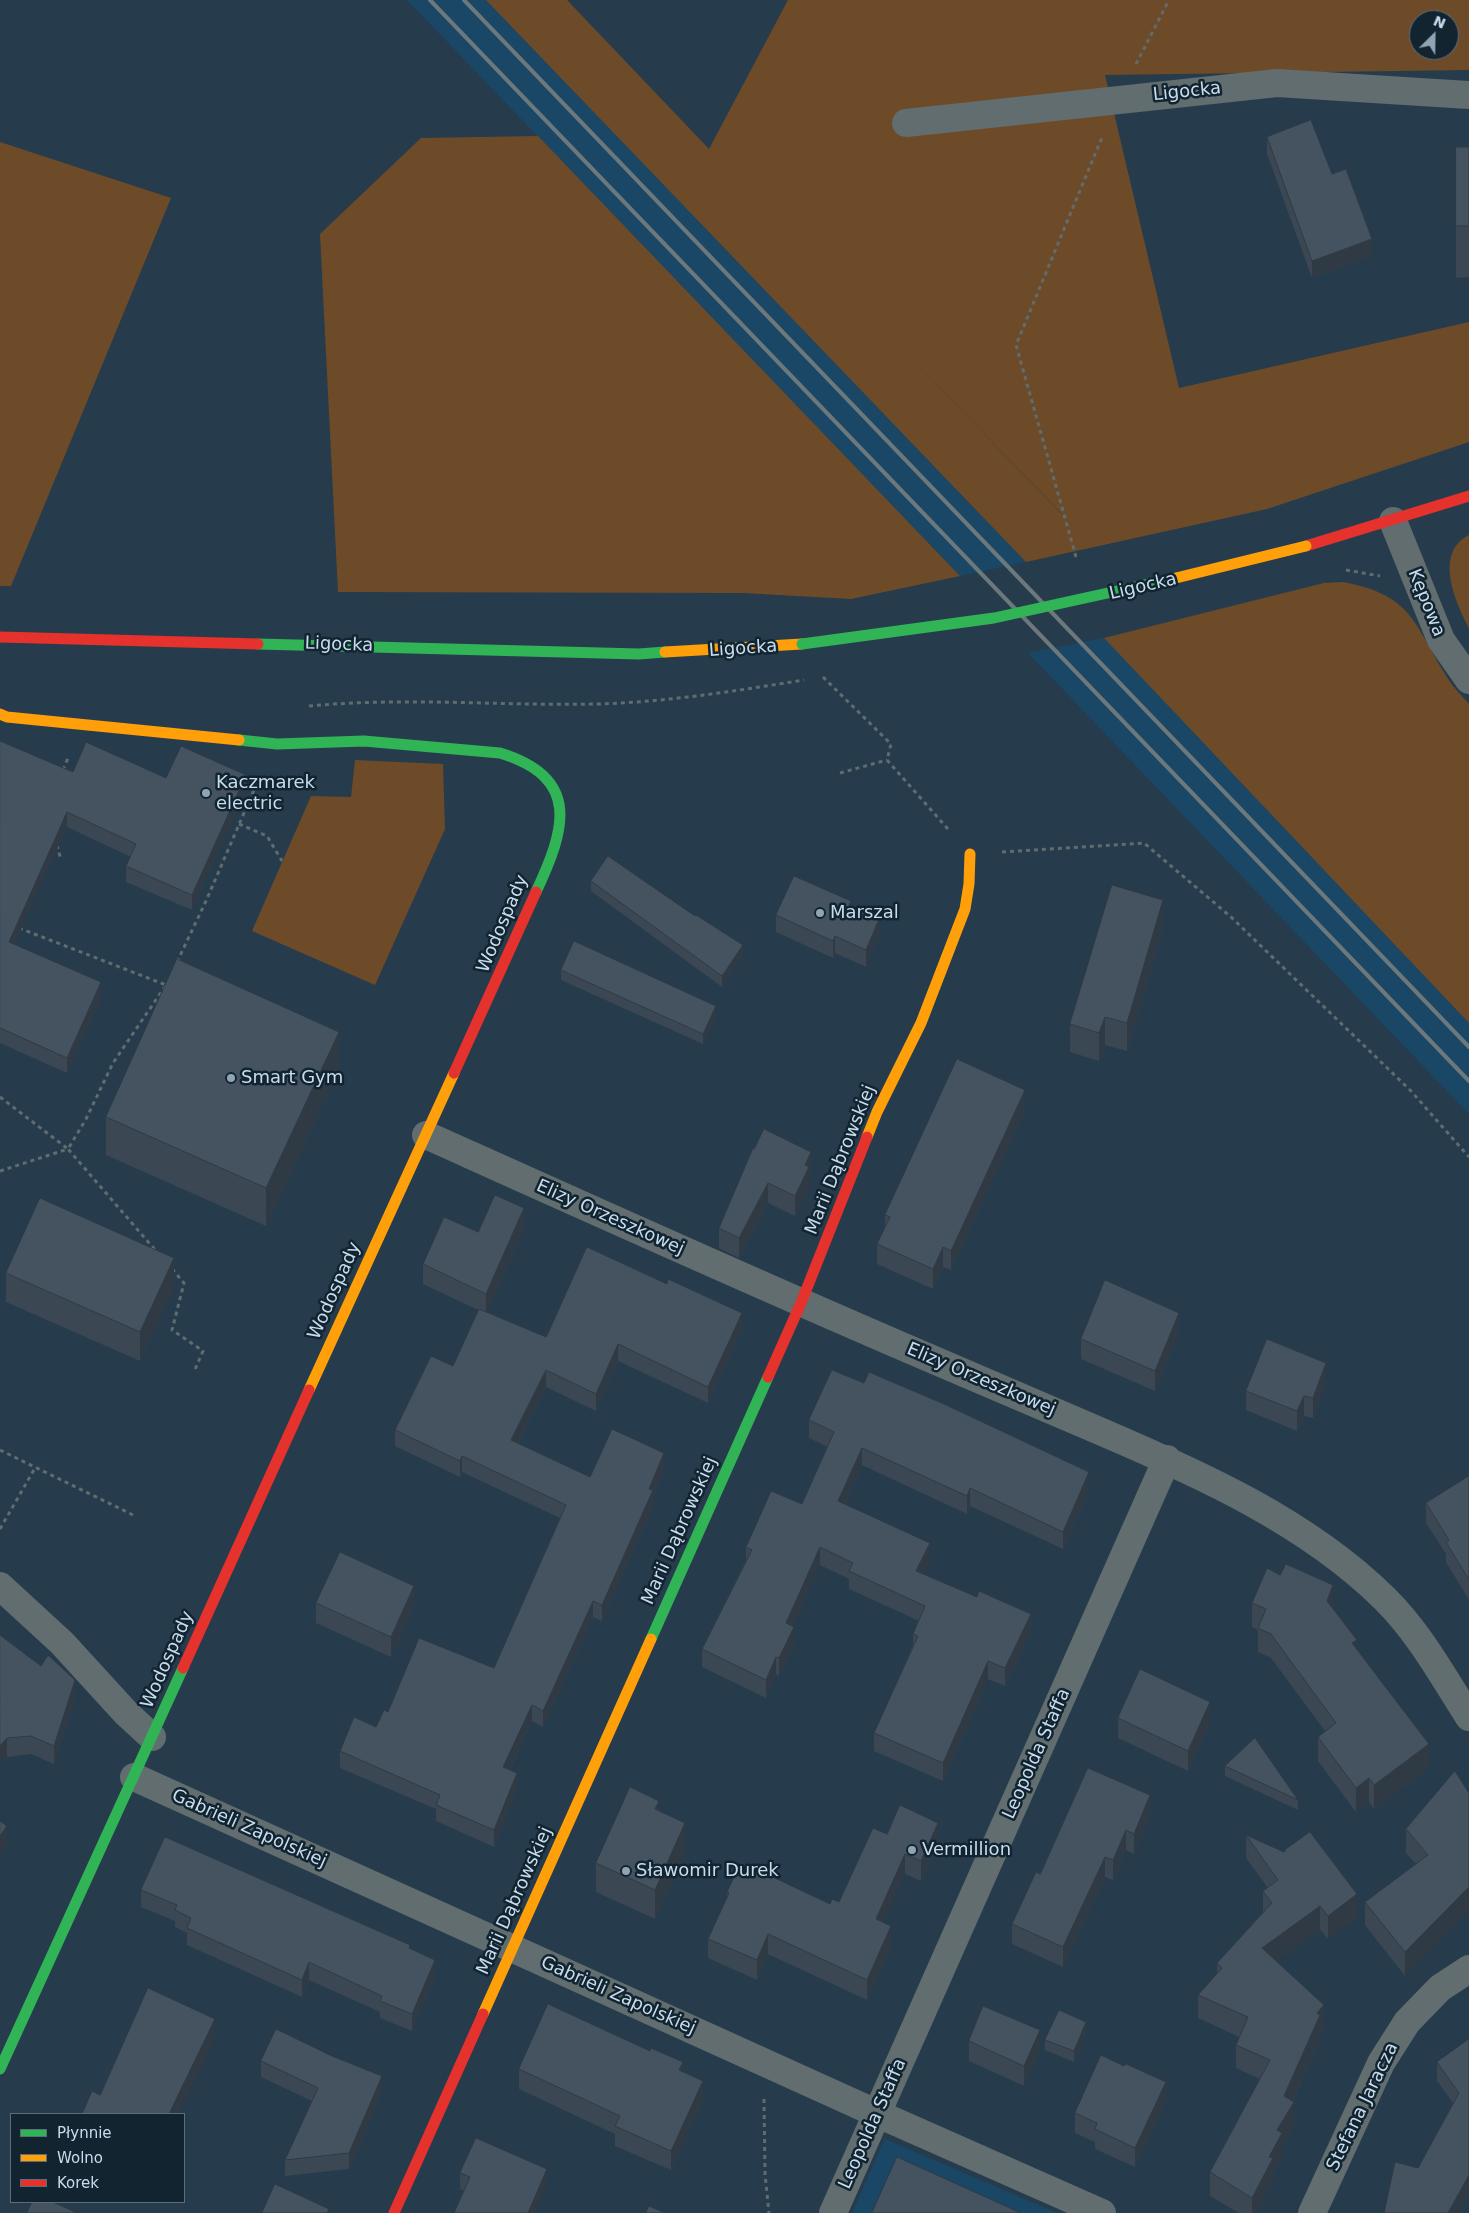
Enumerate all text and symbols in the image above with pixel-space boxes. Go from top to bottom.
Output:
north arrow [1409,10,1459,60]
text: N [1431,12,1448,32]
street label: Ligocka [1152,78,1222,106]
street label: Kępowa [1403,566,1449,640]
street label: Ligocka [1107,569,1179,605]
street label: Ligocka [304,633,374,657]
street label: Ligocka [708,636,778,662]
place label: Kaczmarek electric [216,772,315,814]
marker: Kaczmarek electric [200,787,212,799]
street label: Wodospady [473,872,533,976]
place label: Marszal [830,902,899,924]
marker: Marszal [814,907,826,919]
place label: Smart Gym [241,1067,343,1089]
marker: Smart Gym [225,1072,237,1084]
street label: Marii Dąbrowskiej [801,1082,881,1238]
street label: Elizy Orzeszkowej [533,1176,687,1260]
street label: Wodospady [304,1239,366,1343]
street label: Elizy Orzeszkowej [903,1339,1059,1421]
street label: Marii Dąbrowskiej [638,1454,722,1608]
street label: Wodospady [137,1608,199,1712]
street label: Leopolda Staffa [999,1685,1075,1823]
street label: Gabrieli Zapolskiej [168,1785,330,1873]
street label: Marii Dąbrowskiej [473,1824,557,1978]
place label: Vermillion [922,1839,1011,1861]
marker: Vermillion [906,1844,918,1856]
place label: Sławomir Durek [636,1860,779,1882]
marker: Sławomir Durek [620,1865,632,1877]
street label: Gabrieli Zapolskiej [537,1952,699,2040]
street label: Stefana Jaracza [1323,2039,1403,2175]
street label: Leopolda Staffa [835,2055,911,2193]
legend [10,2113,185,2203]
text: Płynnie [57,2124,112,2142]
text: Wolno [57,2149,103,2167]
text: Korek [57,2174,99,2192]

